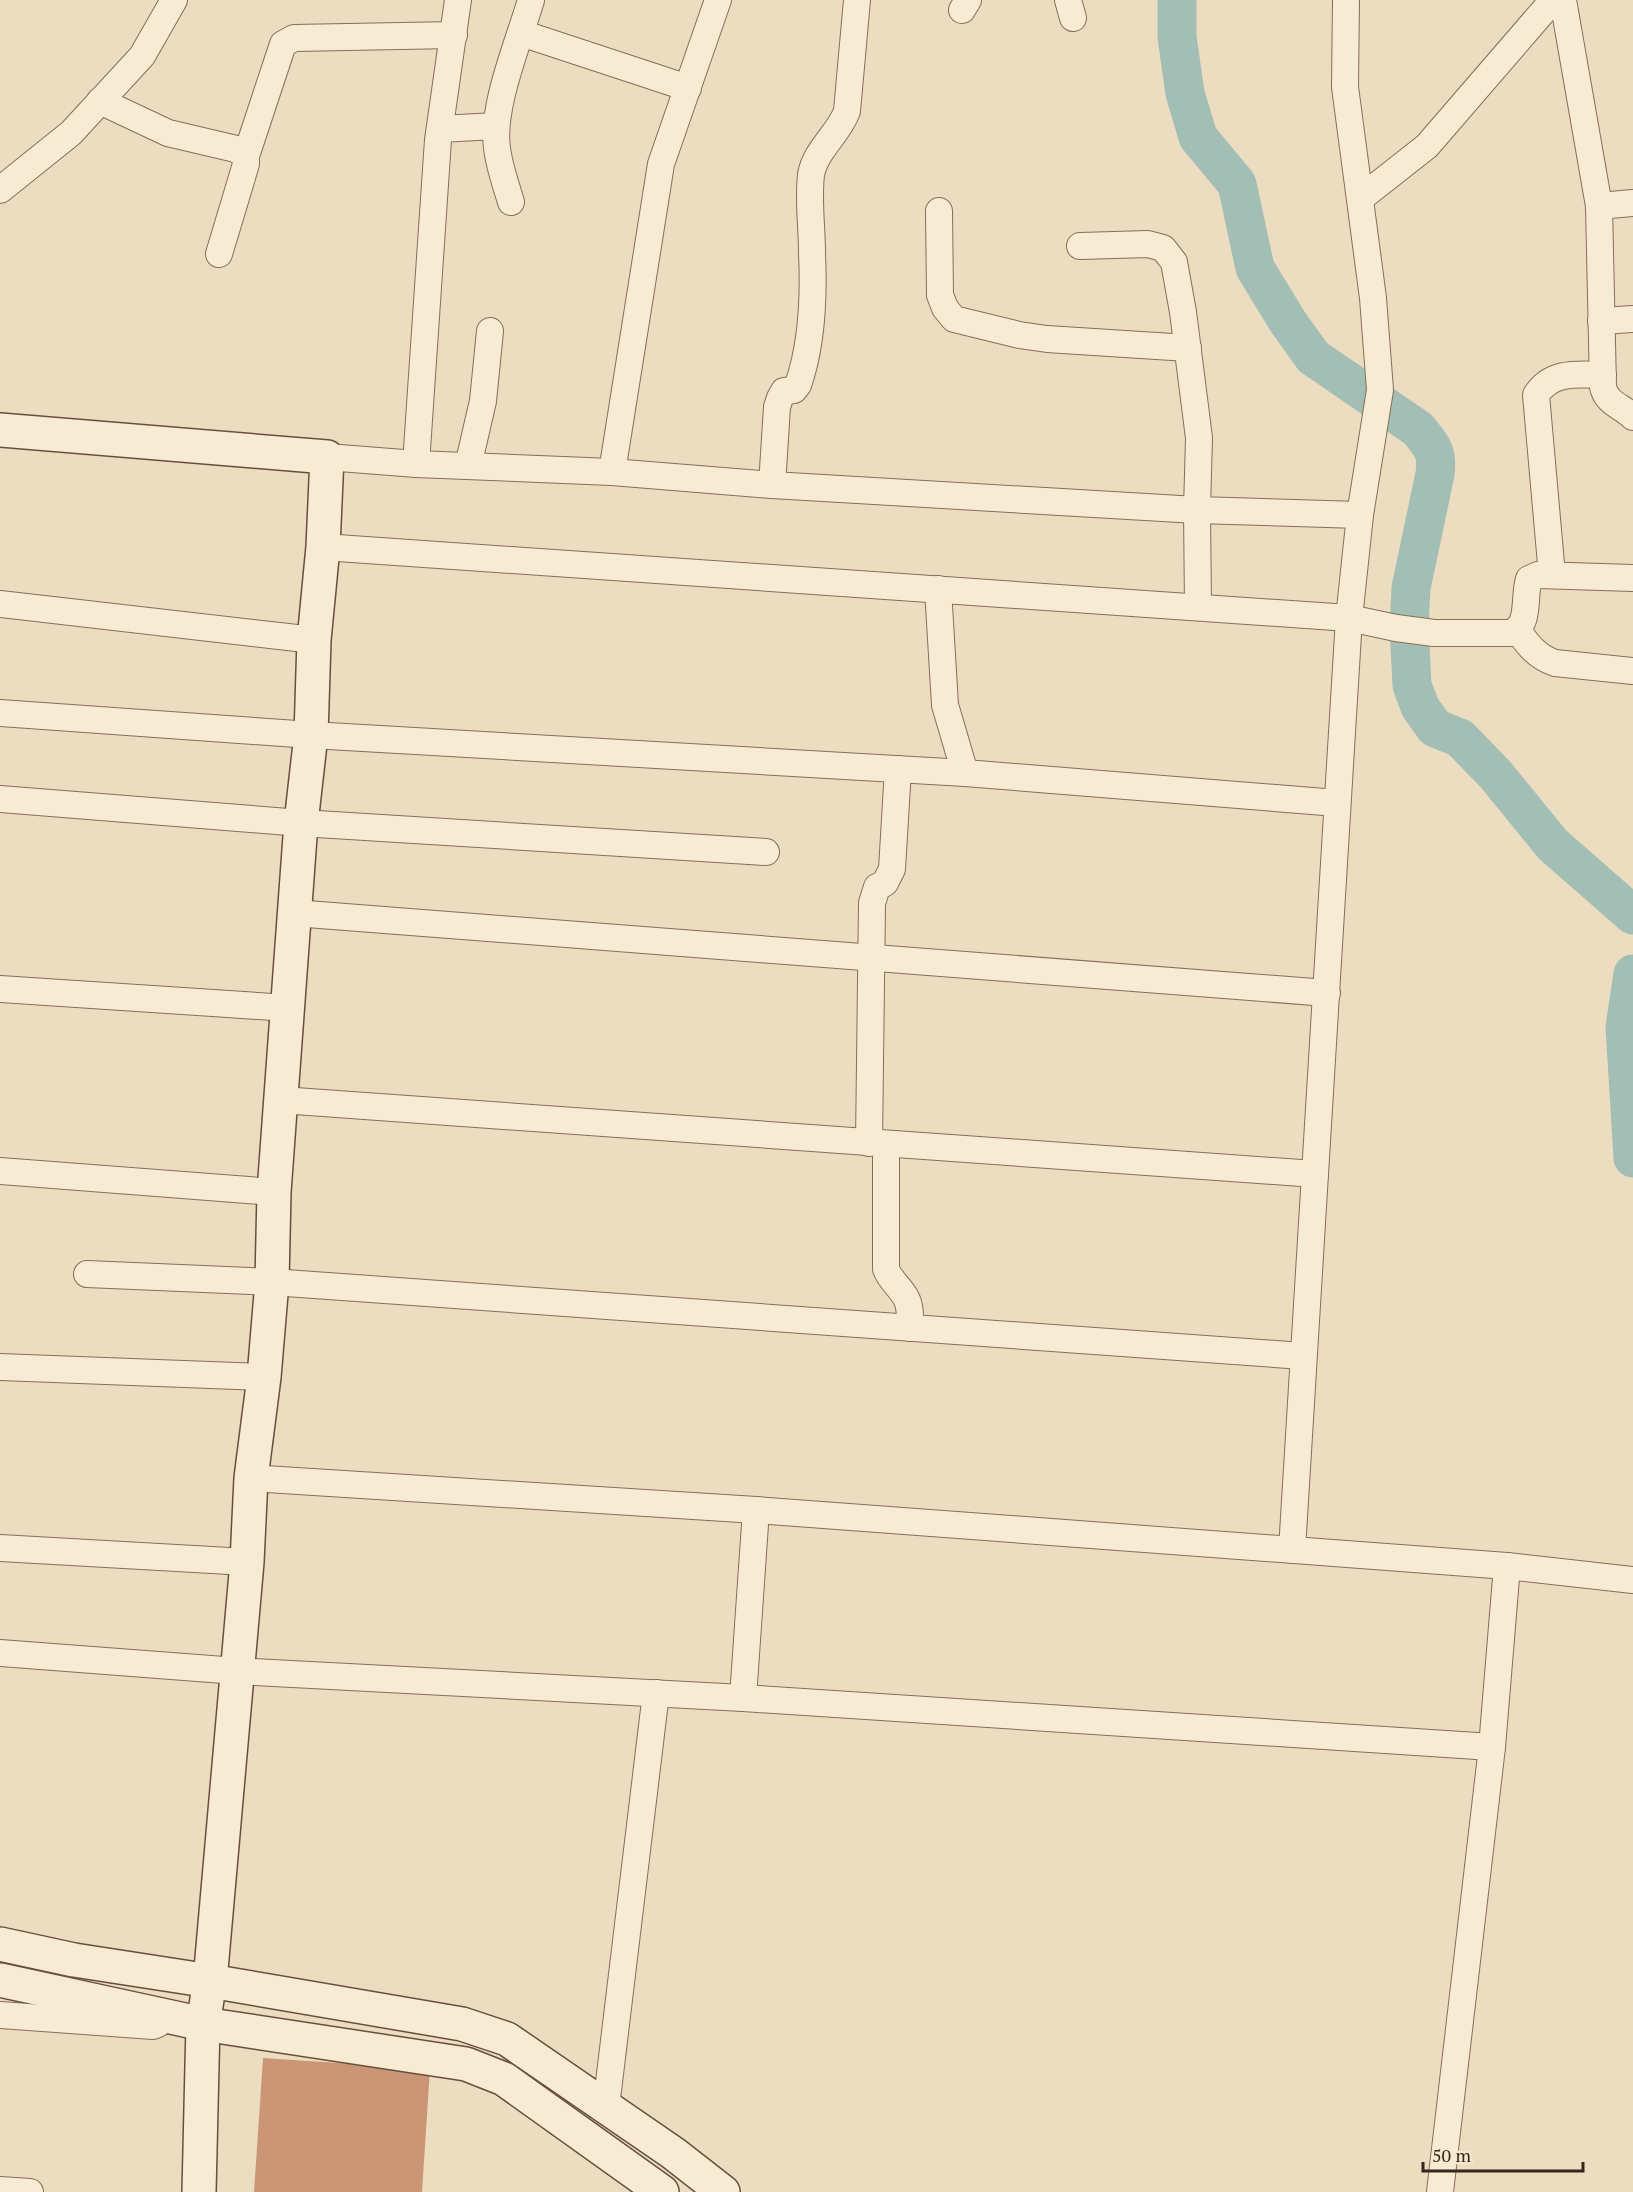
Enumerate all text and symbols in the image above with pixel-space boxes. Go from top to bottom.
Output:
scale bar [1423,2135,1584,2173]
text: 50 m [1432,2143,1472,2167]

